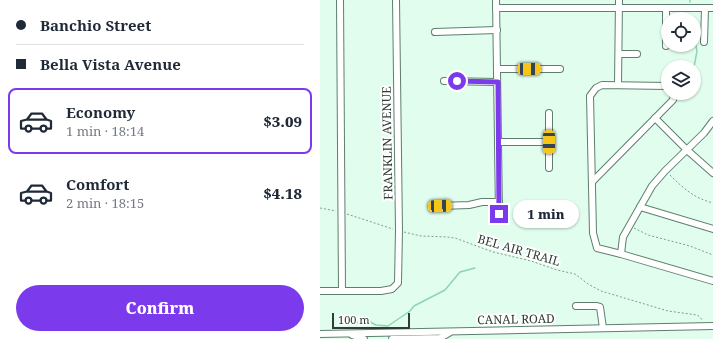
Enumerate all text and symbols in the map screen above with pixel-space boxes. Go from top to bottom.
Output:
map controls [661,12,701,100]
button: locate [661,12,701,52]
text: Banchio Street [40,15,151,35]
text: Bella Vista Avenue [40,54,181,74]
button: layers [661,60,701,100]
car [517,63,541,75]
route start [448,72,466,90]
street label: FRANKLIN AVENUE [378,86,396,200]
text: Economy [66,102,135,122]
icon: car [18,103,54,139]
text: $3.09 [263,111,302,131]
text: 1 min · 18:14 [66,122,144,140]
car [543,130,555,154]
text: Comfort [66,174,129,194]
icon: car [18,175,54,211]
text: $4.18 [263,183,302,203]
text: 2 min · 18:15 [66,194,144,212]
car [428,200,452,212]
callout: 1 min [513,200,579,228]
route end [490,205,508,223]
text: 1 min [527,205,565,223]
street label: BEL AIR TRAIL [476,230,562,270]
button: Confirm [16,285,304,331]
street label: CANAL ROAD [477,310,555,328]
scale bar [332,311,410,330]
text: 100 m [338,312,370,327]

